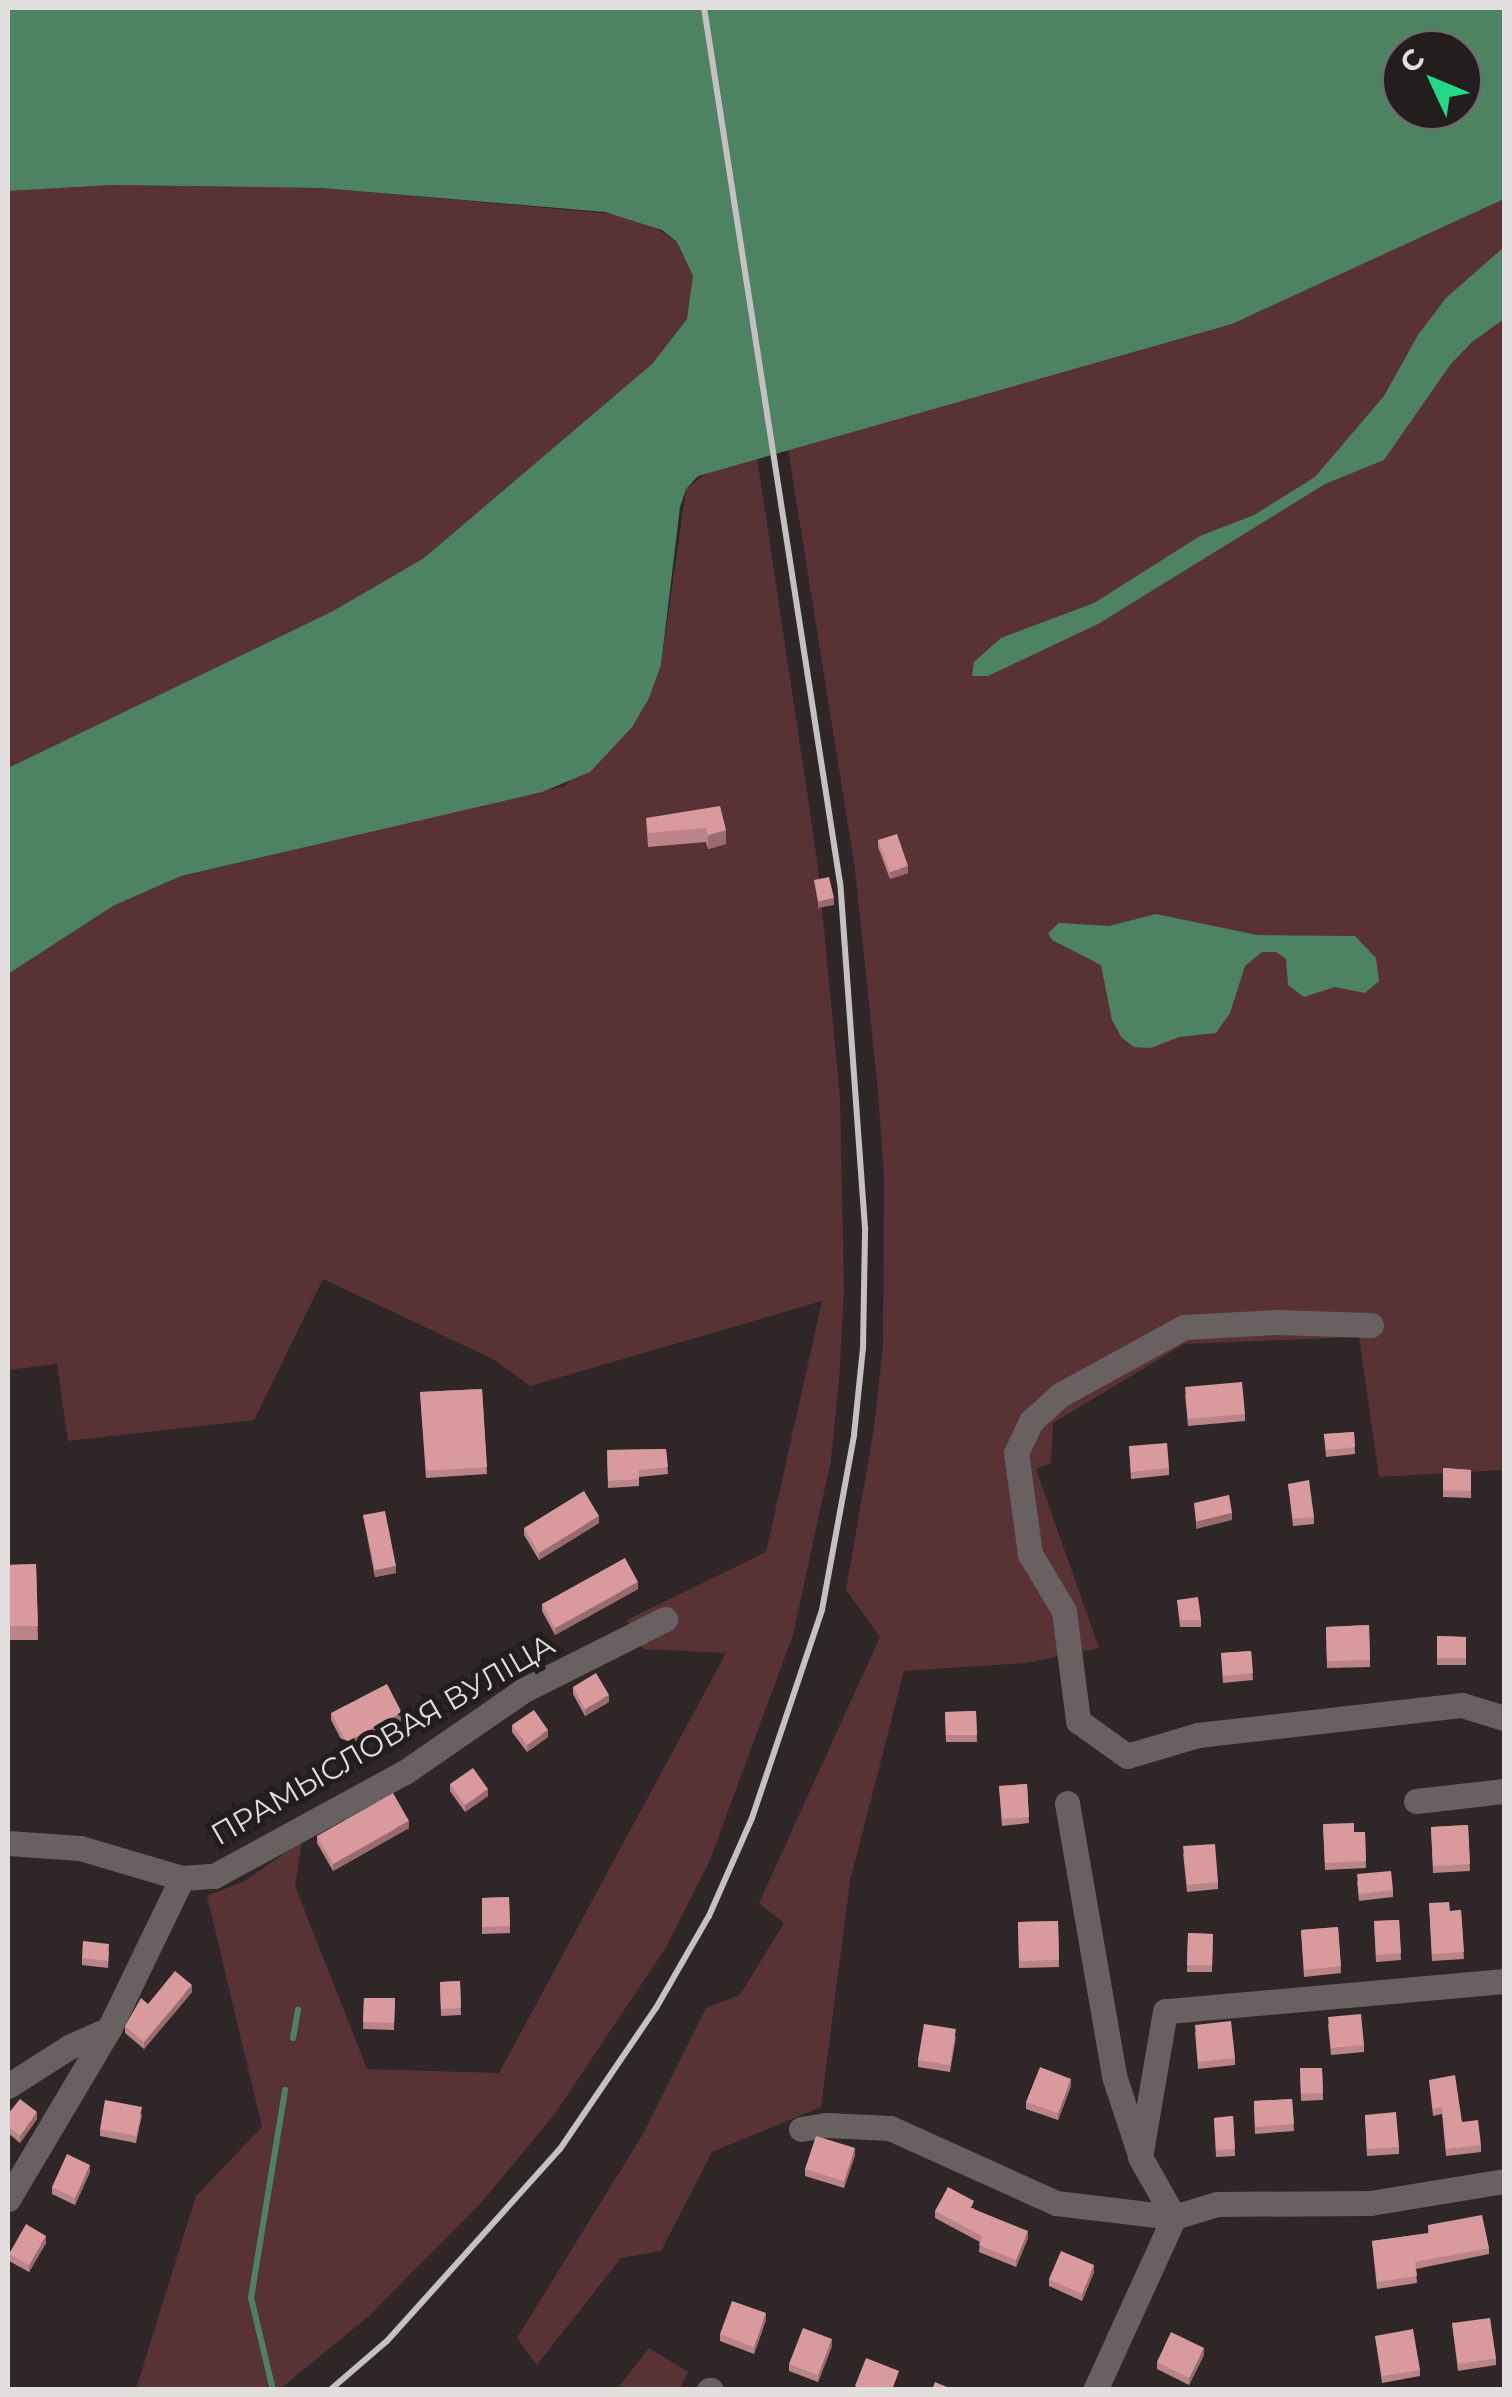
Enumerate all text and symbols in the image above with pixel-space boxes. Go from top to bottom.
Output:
north arrow [1382,30,1482,130]
text: С [1393,41,1431,80]
street label: ПРАМЫСЛОВАЯ ВУЛІЦА [205,1627,561,1853]

